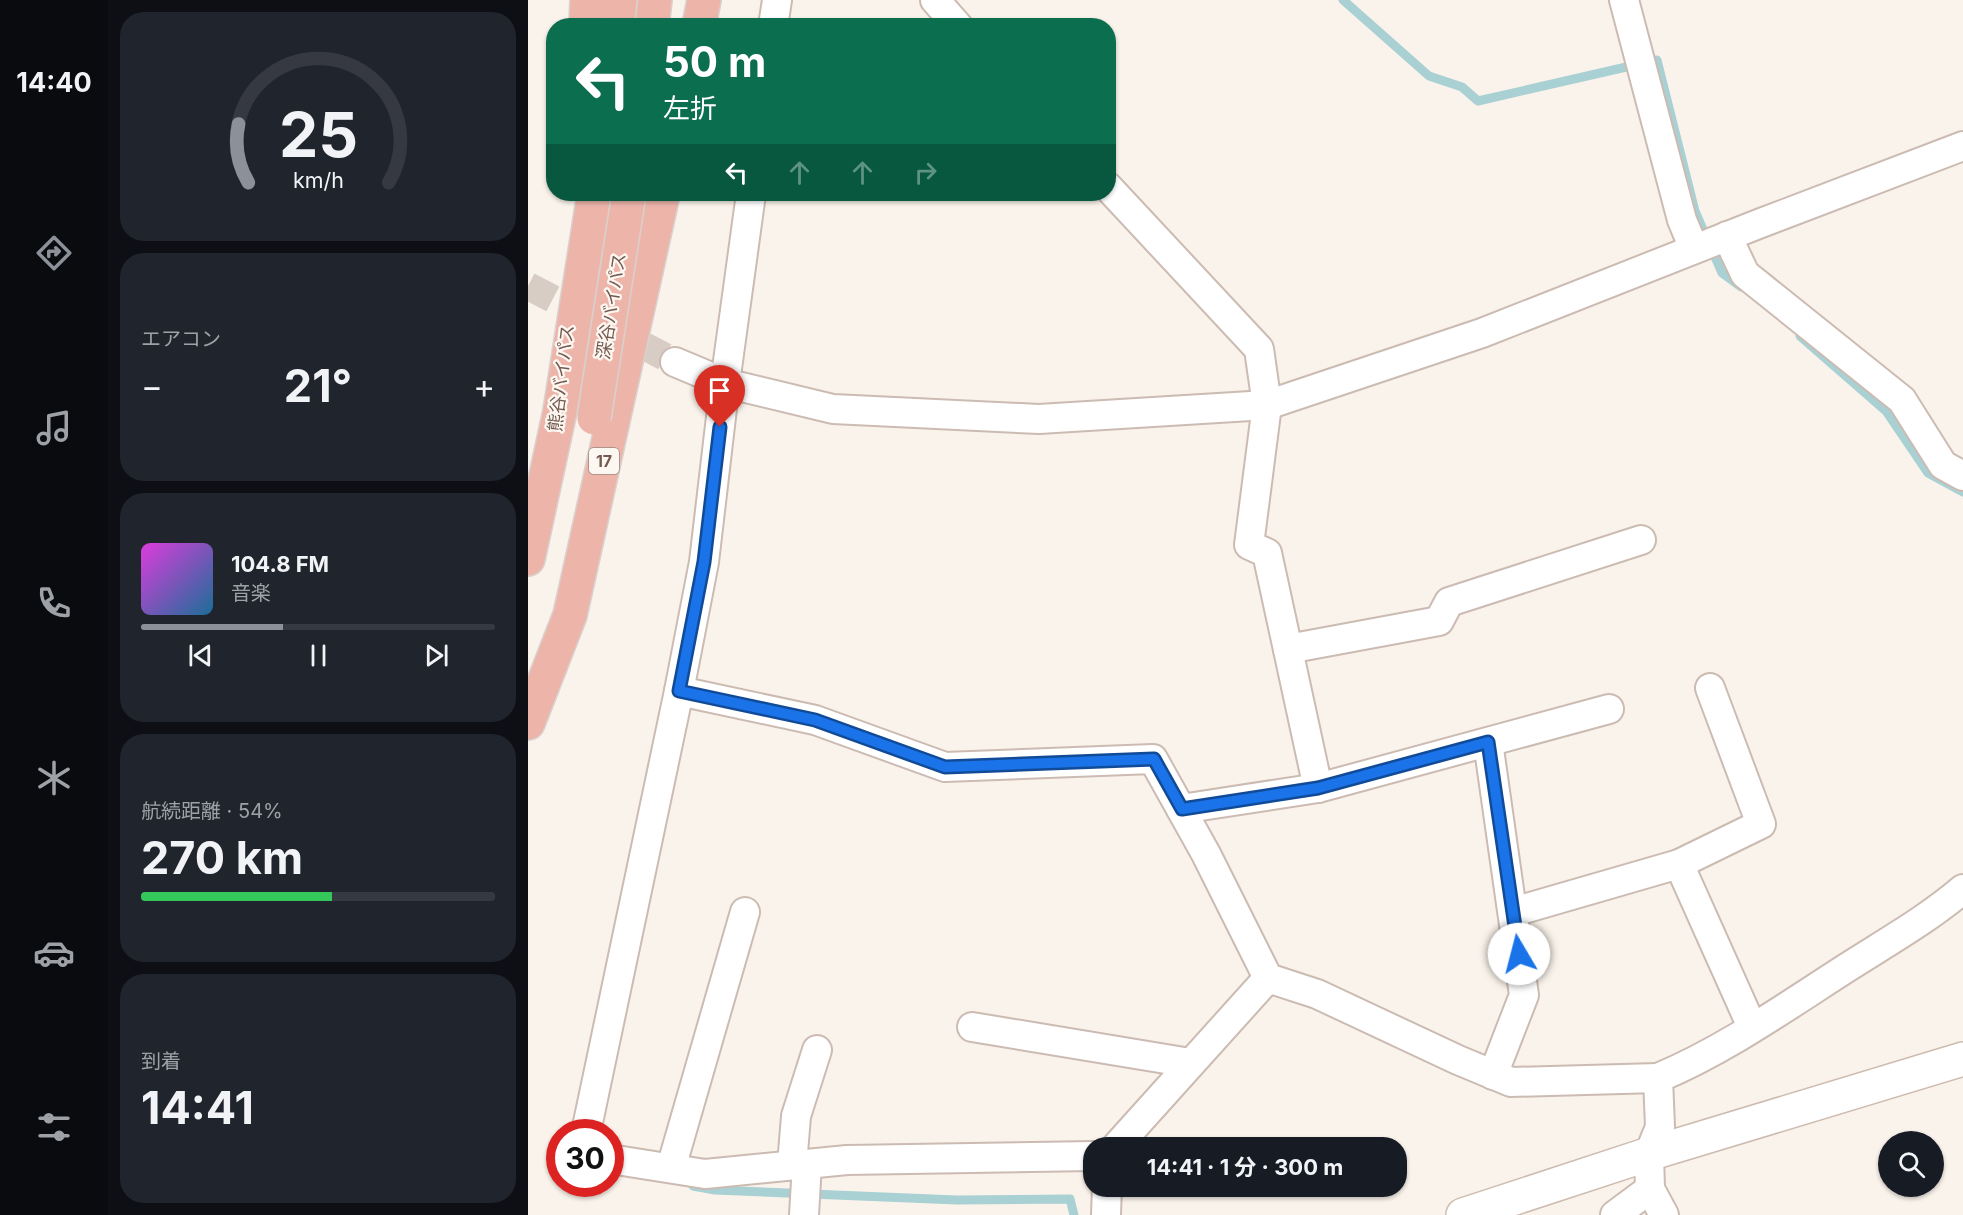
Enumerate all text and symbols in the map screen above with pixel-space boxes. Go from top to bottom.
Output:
text: 50 m [663,36,766,87]
icon: left [564,42,642,120]
text: 14:40 [16,66,92,99]
text: 左折 [663,92,717,125]
text: 25 [278,97,358,172]
icon: left [720,156,753,189]
icon: ahead [783,156,816,189]
icon: ahead [846,156,879,189]
icon: right [909,156,942,189]
text: km/h [293,168,343,194]
icon: directions [33,232,75,274]
street label: 深谷バイパス [592,251,630,361]
street label: 熊谷バイパス [544,323,578,433]
text: エアコン [141,327,221,351]
text: 21° [284,358,352,413]
pin [694,365,745,427]
text: − [141,366,163,406]
text: + [473,366,495,406]
icon: arrive [703,374,736,407]
icon: music [33,407,75,449]
road number: 17 [589,448,619,474]
text: 104.8 FM [231,551,329,577]
text: 音楽 [231,581,271,605]
icon: phone [33,582,75,624]
icon: previous [184,639,217,672]
icon: pause [302,639,335,672]
icon: next [420,639,453,672]
icon: climate [33,757,75,799]
text: 航続距離 · 54% [141,799,283,823]
text: 270 km [141,830,303,885]
position arrow [1487,922,1551,986]
icon: car [33,932,75,974]
text: 到着 [141,1049,181,1073]
text: 14:41 [141,1080,254,1135]
icon: filters [33,1106,75,1148]
speed limit sign: 30 [546,1119,624,1197]
map controls [1878,1131,1944,1197]
button: search [1878,1131,1944,1197]
text: 14:41 · 1 分 · 300 m [1147,1154,1343,1180]

